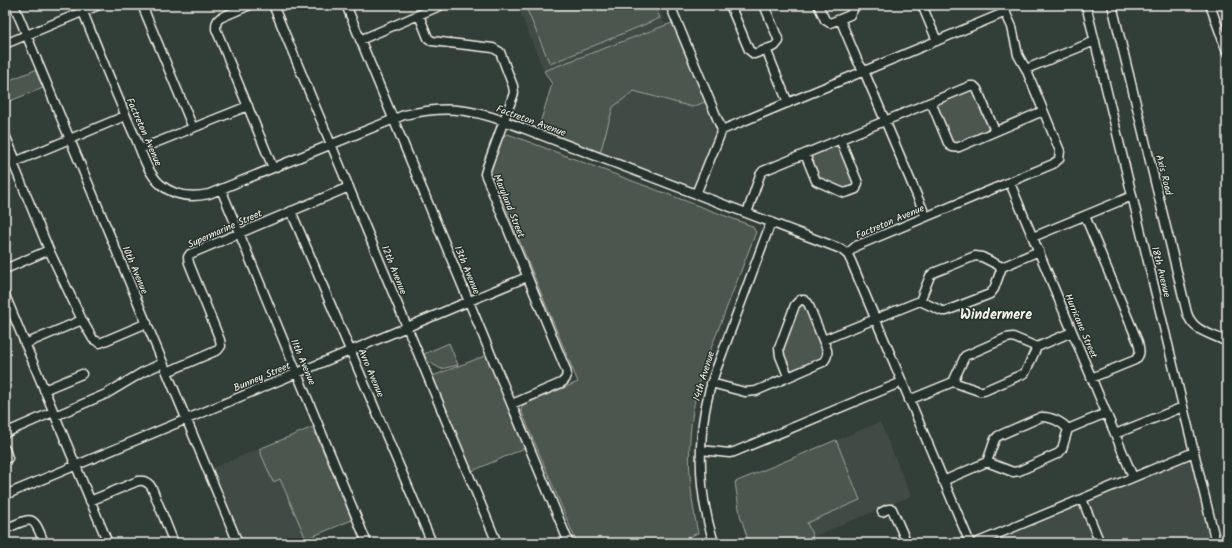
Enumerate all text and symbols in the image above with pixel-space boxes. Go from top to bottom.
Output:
street label: Factreton Avenue [122,95,166,169]
street label: Factreton Avenue [494,101,569,141]
street label: Axis Road [1151,153,1177,198]
street label: Maryland Street [489,172,529,240]
street label: Factreton Avenue [853,200,927,244]
street label: Supermarine Street [185,205,265,253]
street label: 10th Avenue [118,243,152,297]
street label: 12th Avenue [377,243,411,297]
street label: 13th Avenue [450,243,485,297]
street label: 18th Avenue [1147,245,1175,300]
street label: Hurricane Street [1060,291,1102,361]
district label: Windermere [960,304,1032,326]
street label: 11th Avenue [286,336,320,388]
street label: Avro Avenue [354,346,389,400]
street label: 14th Avenue [689,349,719,403]
street label: Bunney Street [231,358,293,396]

